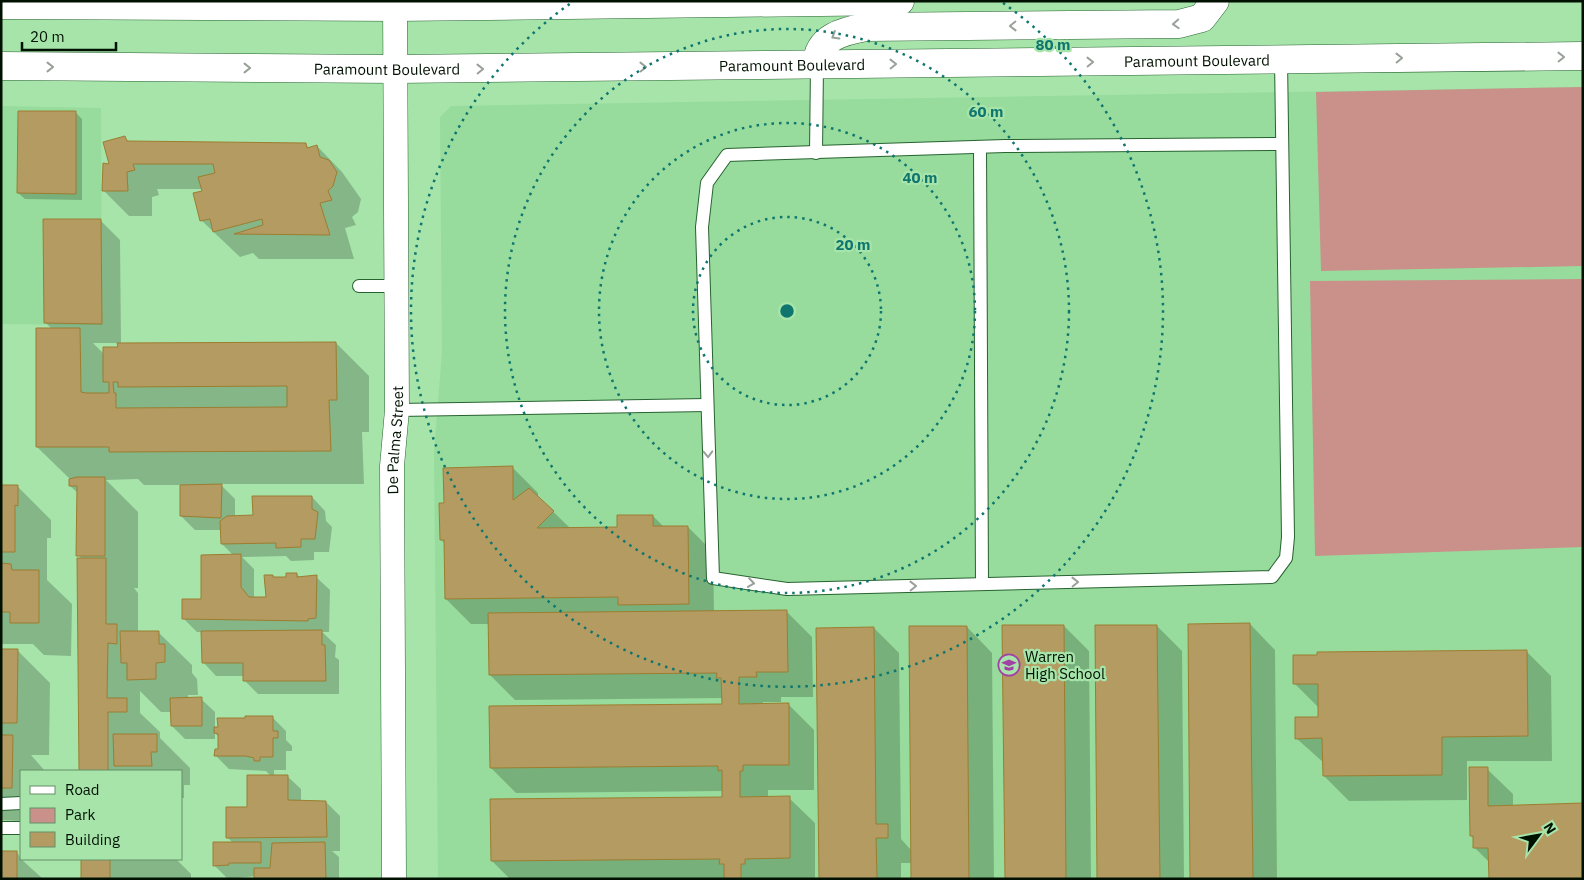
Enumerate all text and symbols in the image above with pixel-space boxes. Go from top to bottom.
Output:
one-way arrow [1171,18,1179,29]
scale bar [22,20,116,52]
one-way arrow [1009,20,1017,31]
text: 20 m [30,27,65,46]
one-way arrow [831,30,840,40]
text: 80 m [1036,35,1070,54]
street label: Paramount Boulevard [1124,50,1270,71]
one-way arrow [1558,51,1566,62]
one-way arrow [1396,53,1403,63]
street label: Paramount Boulevard [719,54,865,75]
one-way arrow [1086,57,1094,67]
street label: Paramount Boulevard [314,59,460,79]
one-way arrow [889,59,897,69]
one-way arrow [46,62,54,72]
one-way arrow [639,62,647,72]
one-way arrow [243,63,251,73]
one-way arrow [476,63,484,74]
text: 60 m [969,102,1003,121]
text: 40 m [903,168,937,187]
text: 20 m [836,235,870,254]
centre of rings [778,302,796,320]
street label: De Palma Street [382,386,407,494]
one-way arrow [703,450,714,458]
one-way arrow [747,577,755,588]
one-way arrow [1072,577,1079,587]
one-way arrow [909,580,917,591]
place label: Warren High School [1025,647,1105,683]
school or university icon: Warren High School [997,653,1021,677]
legend [20,770,182,860]
text: Road [65,780,100,799]
text: Park [65,805,95,824]
north arrow [1514,810,1564,860]
text: N [1540,819,1560,837]
text: Building [65,830,120,849]

